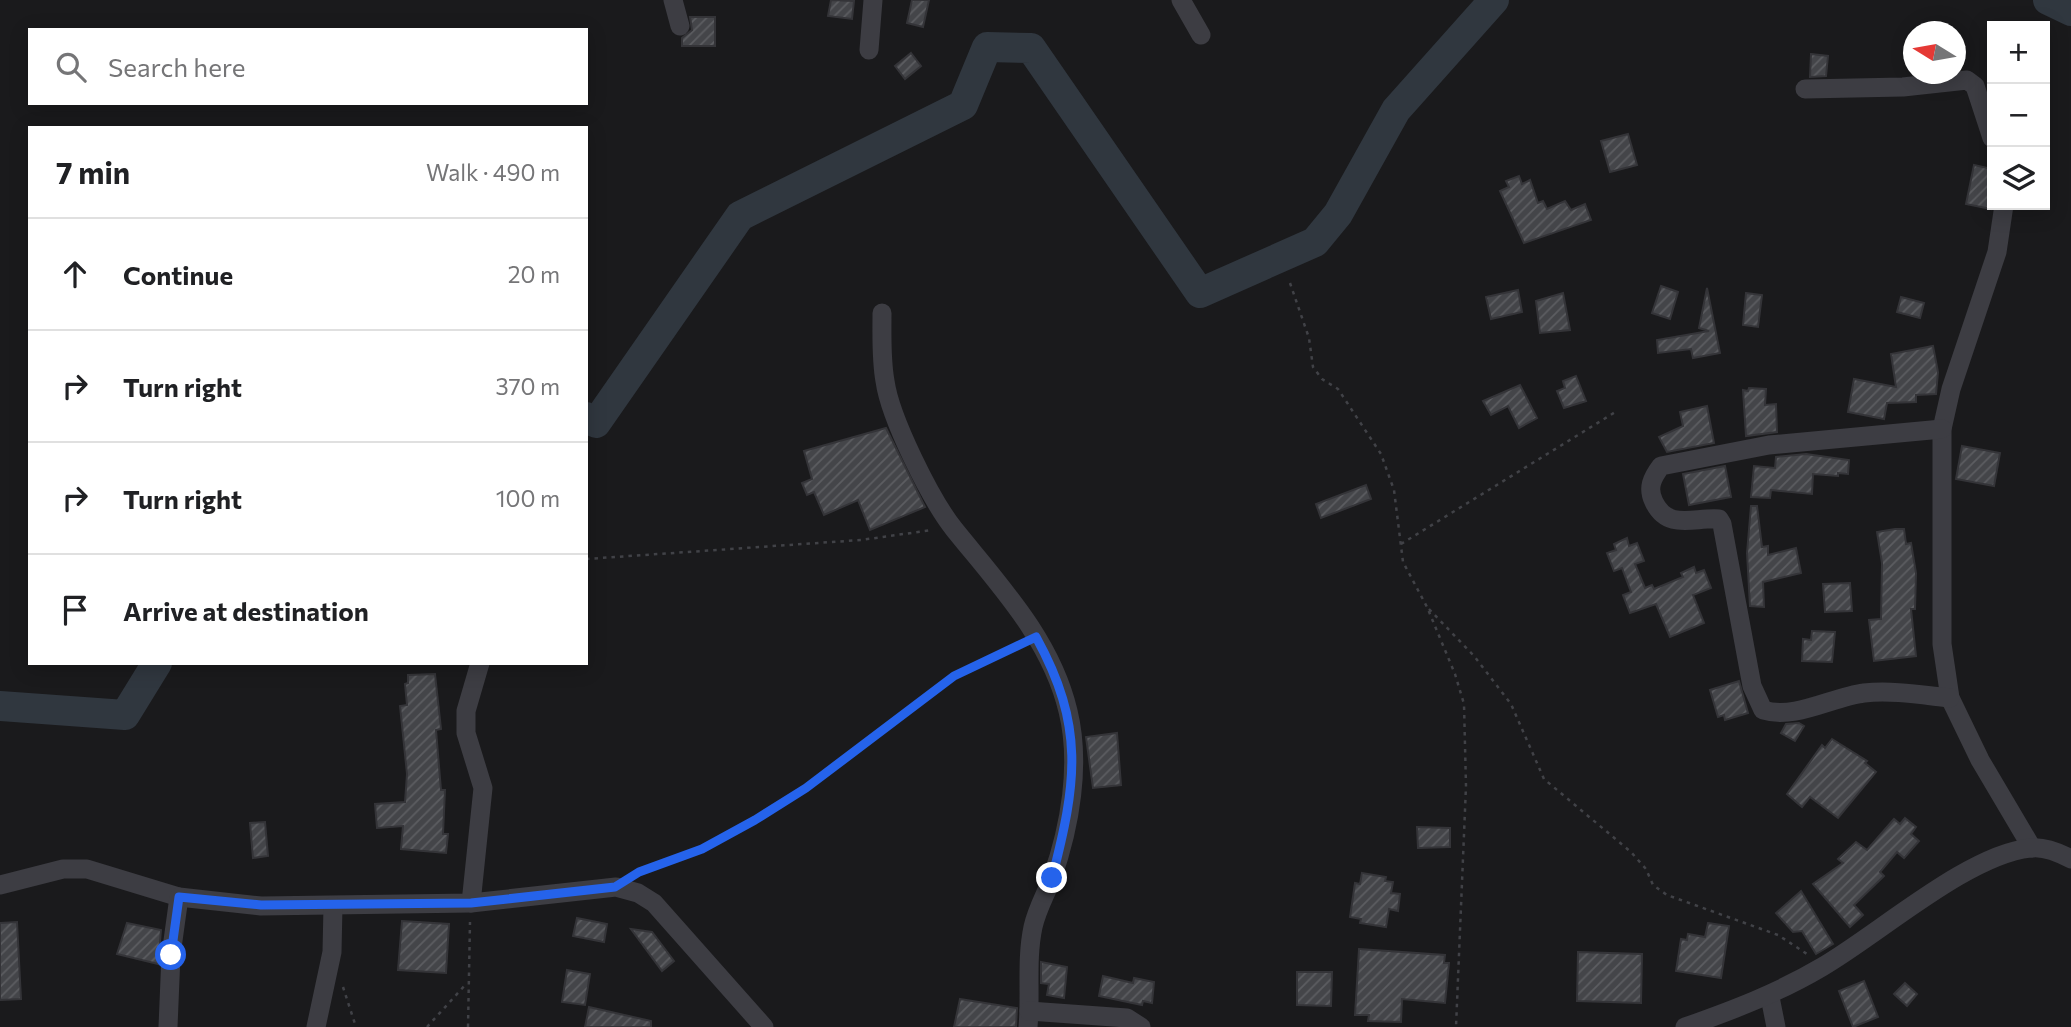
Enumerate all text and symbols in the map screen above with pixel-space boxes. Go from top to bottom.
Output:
north arrow [1903,21,1966,84]
map controls [1987,21,2050,210]
button: + [1987,21,2050,84]
search box [28,28,588,105]
icon: search [52,48,90,86]
text: Search here [108,51,246,82]
button: − [1987,84,2050,147]
button: layers [1987,147,2050,210]
text: 7 min [56,153,130,190]
text: Walk · 490 m [426,158,560,186]
icon: ahead [56,255,94,293]
text: Continue [123,259,233,290]
text: 20 m [508,260,560,288]
icon: right [56,367,94,405]
text: Turn right [123,371,242,402]
text: 370 m [495,372,560,400]
icon: right [56,479,94,517]
text: Turn right [123,483,242,514]
text: 100 m [496,484,560,512]
icon: arrive [56,591,94,629]
text: Arrive at destination [123,595,369,626]
route end [1036,862,1067,893]
route start [155,939,186,970]

